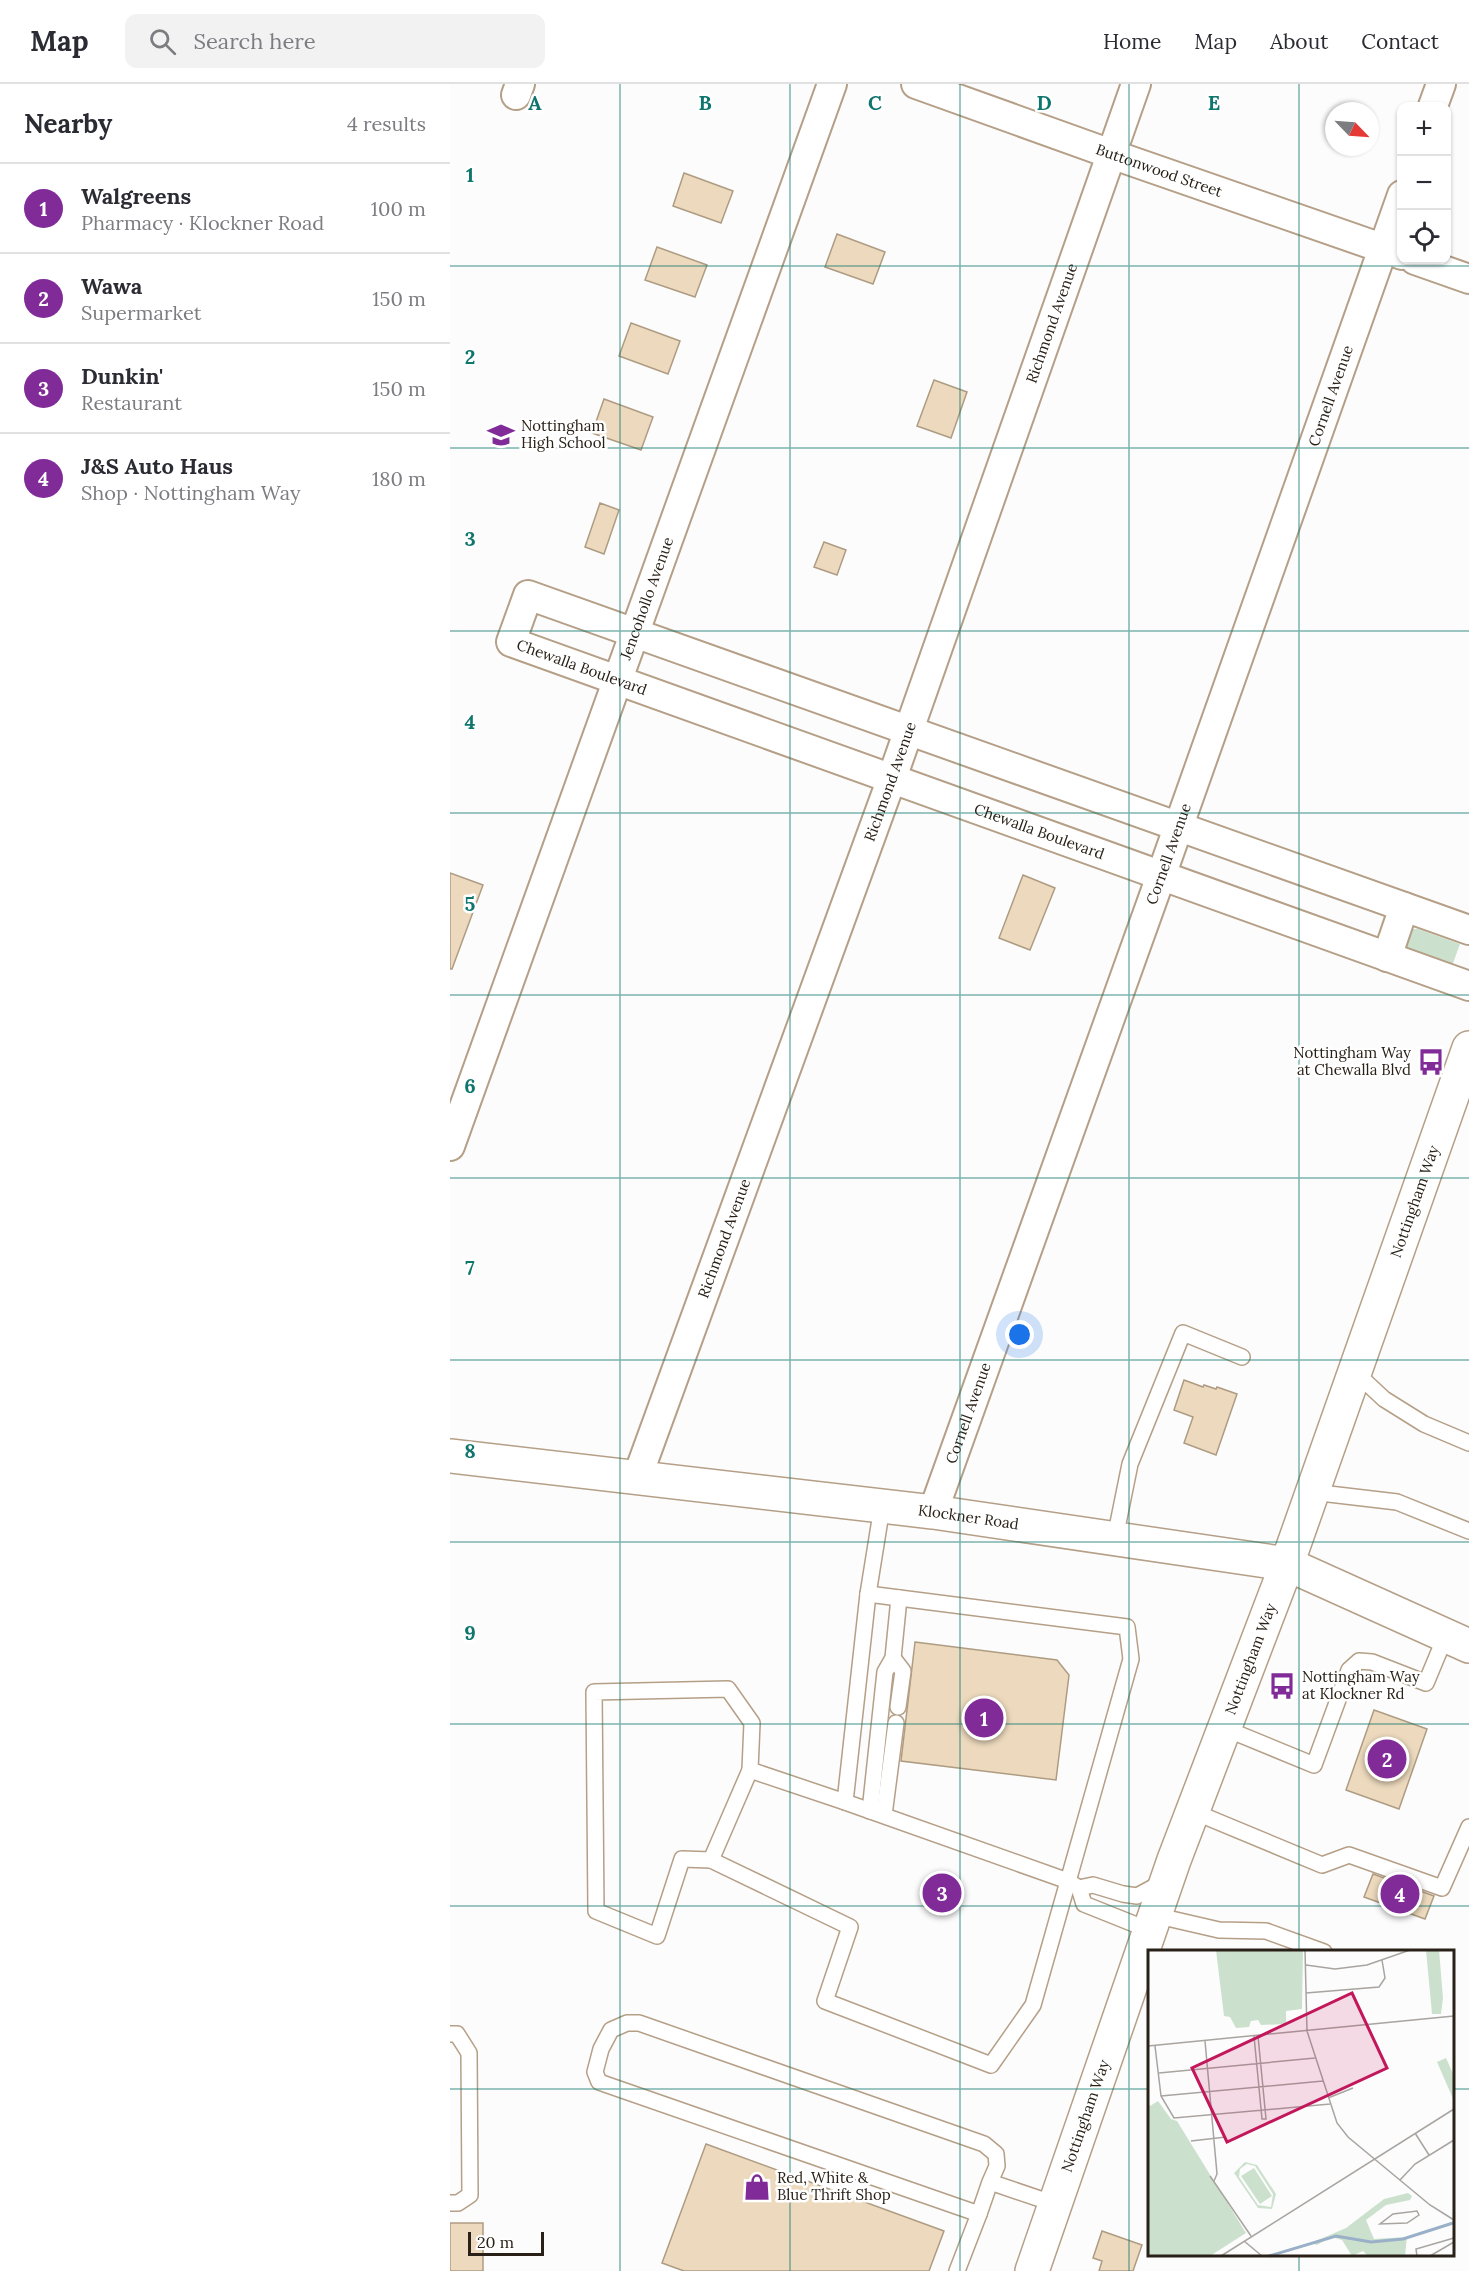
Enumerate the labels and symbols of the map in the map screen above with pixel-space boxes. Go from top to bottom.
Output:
text: A [528,90,542,115]
text: B [698,90,712,115]
text: C [868,90,882,115]
text: D [1036,90,1052,115]
text: E [1208,90,1220,115]
north arrow [1325,102,1379,156]
street label: Buttonwood Street [1093,139,1225,201]
text: 1 [466,162,474,187]
street label: Richmond Avenue [1022,261,1081,386]
street label: Cornell Avenue [1304,342,1357,449]
text: 2 [465,344,475,369]
place label: Nottingham High School [521,416,606,452]
school or university icon: Nottingham High School [486,420,516,450]
text: 3 [464,526,476,551]
street label: Jencohollo Avenue [615,534,677,663]
street label: Chewalla Boulevard [514,635,650,699]
text: 4 [465,709,476,734]
street label: Richmond Avenue [860,719,920,844]
street label: Chewalla Boulevard [972,799,1107,863]
street label: Cornell Avenue [1142,801,1195,907]
text: 5 [465,891,476,916]
place label: Nottingham Way at Chewalla Blvd [1293,1043,1411,1079]
bus stop icon: Nottingham Way at Chewalla Blvd [1416,1047,1446,1077]
text: 6 [464,1073,476,1098]
street label: Nottingham Way [1386,1143,1443,1260]
street label: Richmond Avenue [693,1176,754,1301]
text: 7 [465,1255,475,1280]
your location [1005,1320,1034,1349]
street label: Cornell Avenue [941,1360,995,1466]
text: 8 [464,1438,476,1463]
street label: Klockner Road [917,1500,1020,1533]
street label: Nottingham Way [1220,1600,1280,1717]
text: 9 [464,1620,476,1645]
place label: Nottingham Way at Klockner Rd [1302,1667,1420,1703]
bus stop icon: Nottingham Way at Klockner Rd [1267,1671,1297,1701]
pin: 1 [964,1696,1004,1740]
pin: 2 [1368,1736,1406,1782]
pin: 3 [922,1870,962,1916]
pin: 4 [1380,1872,1420,1916]
inset map [1148,1950,1454,2256]
street label: Nottingham Way [1057,2057,1113,2175]
place label: Red, White & Blue Thrift Shop [777,2168,891,2204]
shop icon: Red, White & Blue Thrift Shop [742,2172,772,2202]
scale bar [468,2229,544,2256]

